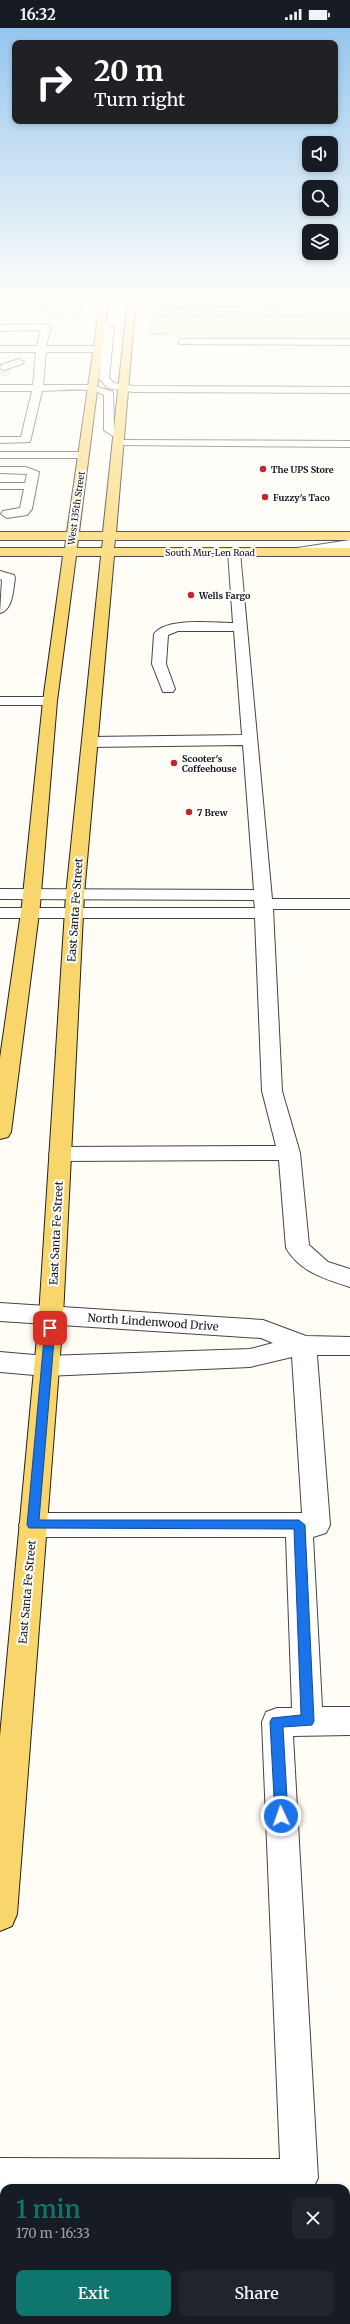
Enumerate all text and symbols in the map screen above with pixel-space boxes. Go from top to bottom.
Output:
text: 16:32 [20,5,56,24]
text: 20 m [94,53,163,89]
icon: right [28,56,80,108]
text: Turn right [94,88,185,111]
map controls [302,136,338,260]
button: sound [302,136,338,172]
button: search [302,180,338,216]
button: layers [302,224,338,260]
marker: The UPS Store [258,464,268,474]
place label: The UPS Store [271,464,334,475]
street label: West 135th Street [65,470,87,546]
marker: Fuzzy's Taco [260,492,270,502]
place label: Fuzzy's Taco [273,492,330,503]
street label: South Mur-Len Road [165,547,256,558]
marker: Wells Fargo [186,590,196,600]
place label: Wells Fargo [198,590,251,601]
place label: Scooter's Coffeehouse [182,753,237,774]
marker: Scooter's Coffeehouse [169,758,179,768]
marker: 7 Brew [184,807,194,817]
place label: 7 Brew [197,807,228,818]
street label: East Santa Fe Street [64,857,86,963]
street label: East Santa Fe Street [46,1180,66,1285]
street label: North Lindenwood Drive [87,1310,219,1334]
pin [33,1311,67,1345]
icon: arrive [39,1317,61,1339]
street label: East Santa Fe Street [15,1539,39,1645]
position arrow [260,1795,302,1837]
text: 1 min [16,2194,81,2225]
button: close [292,2197,334,2239]
text: 170 m · 16:33 [16,2225,90,2242]
button: Exit [16,2270,171,2316]
button: Share [179,2270,334,2316]

